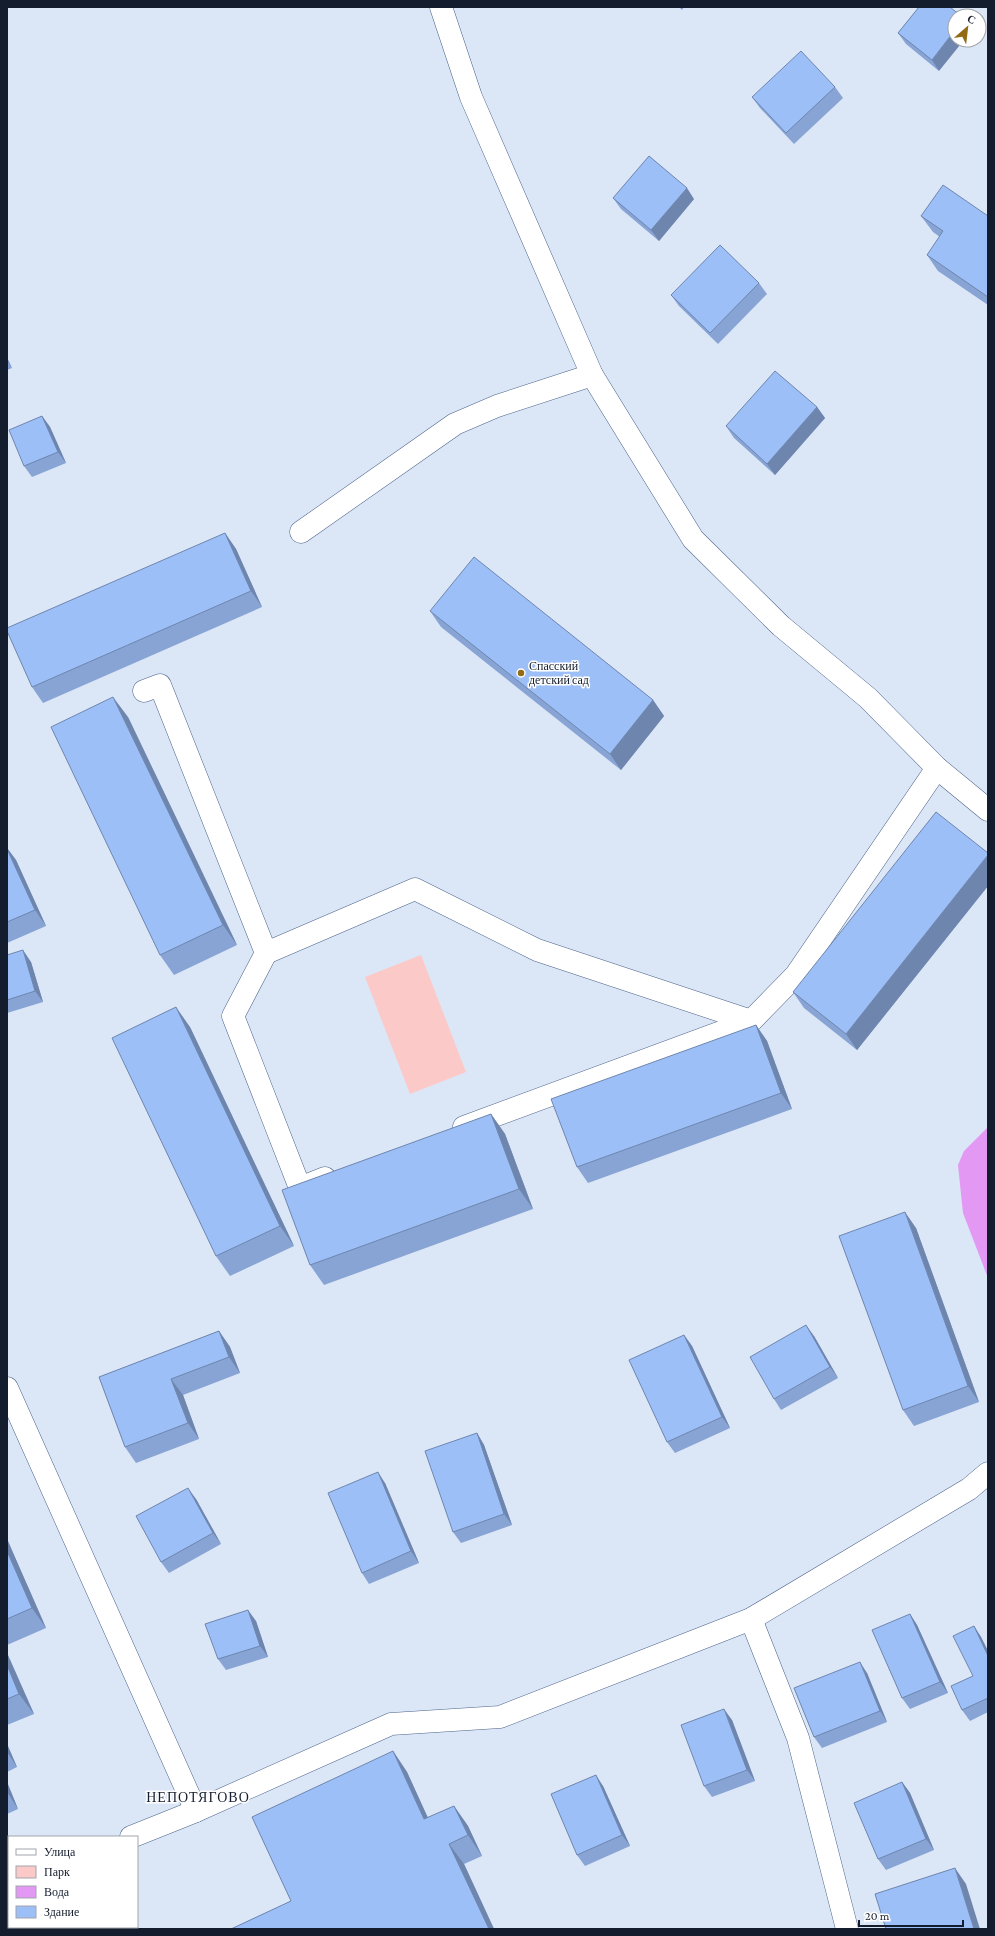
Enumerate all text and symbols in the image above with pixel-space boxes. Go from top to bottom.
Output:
north arrow [947,8,987,48]
text: С [965,12,978,26]
place label: Спасский детский сад [529,659,589,687]
marker: Спасский детский сад [516,668,526,678]
district label: НЕПОТЯГОВО [146,1789,250,1805]
legend [8,1836,138,1928]
text: Улица [44,1845,76,1859]
text: Парк [44,1865,70,1879]
text: Вода [44,1885,70,1899]
scale bar [859,1902,963,1928]
text: Здание [44,1905,79,1919]
text: 20 m [865,1909,890,1923]

